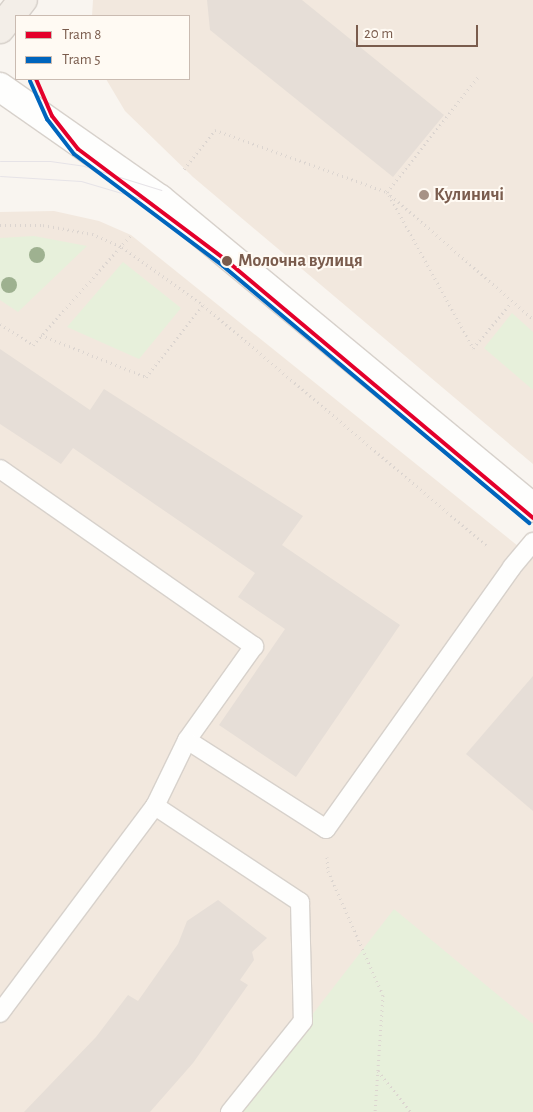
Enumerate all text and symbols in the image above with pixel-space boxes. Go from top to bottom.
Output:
legend [15,15,190,80]
scale bar [358,15,480,47]
text: 20 m [364,26,393,41]
text: Tram 8 [62,27,101,42]
text: Tram 5 [62,52,101,67]
place label: Кулиничі [434,184,504,206]
marker: Кулиничі [418,189,430,201]
place label: Молочна вулиця [238,250,363,272]
marker: Молочна вулиця [220,254,234,268]

